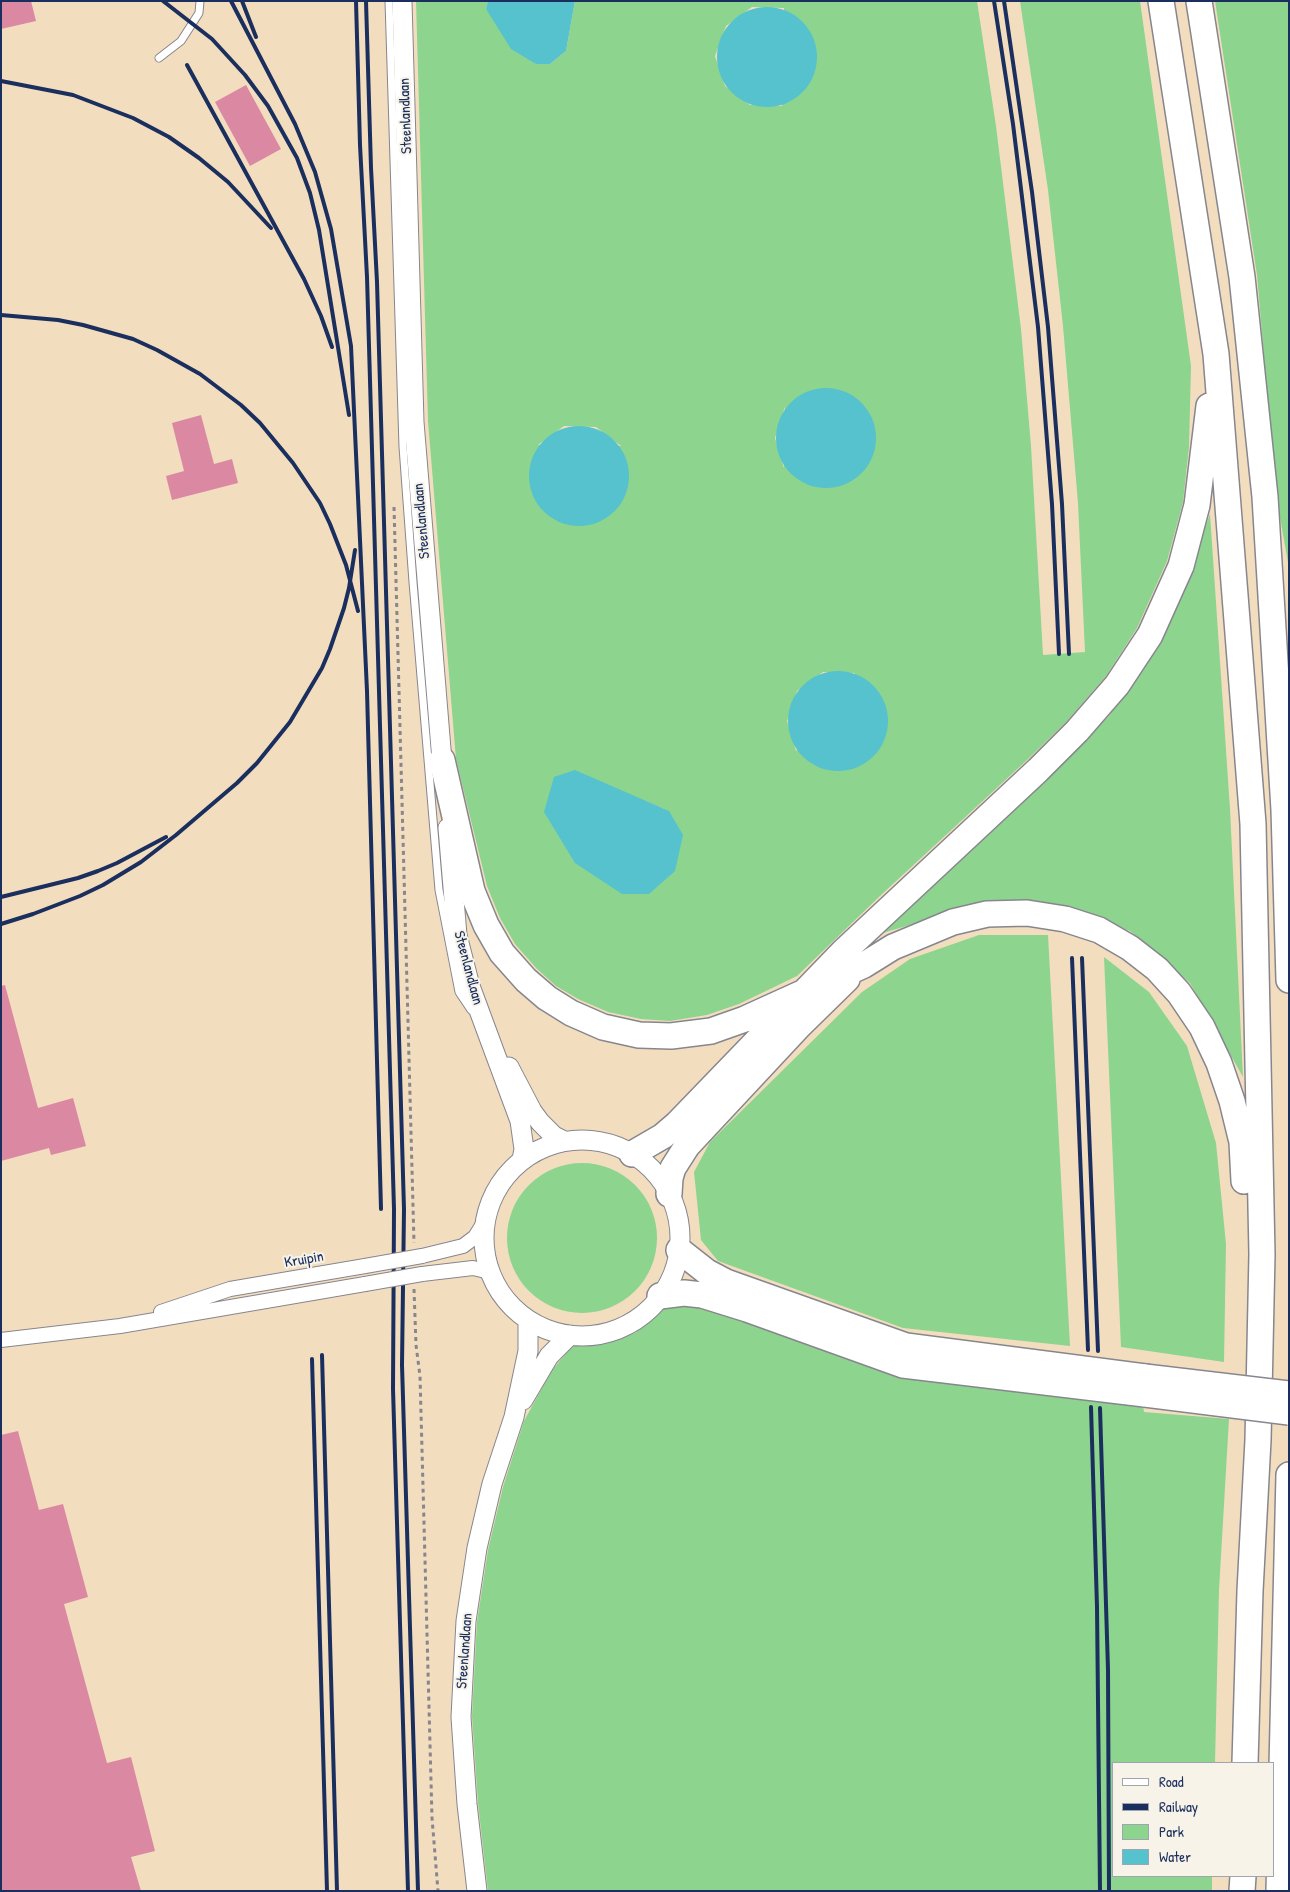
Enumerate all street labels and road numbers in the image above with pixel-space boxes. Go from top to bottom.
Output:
street label: Steenlandlaan [396,78,416,154]
street label: Steenlandlaan [410,482,434,560]
street label: Steenlandlaan [449,929,487,1007]
street label: Kruipin [283,1248,325,1272]
street label: Steenlandlaan [453,1613,477,1689]

